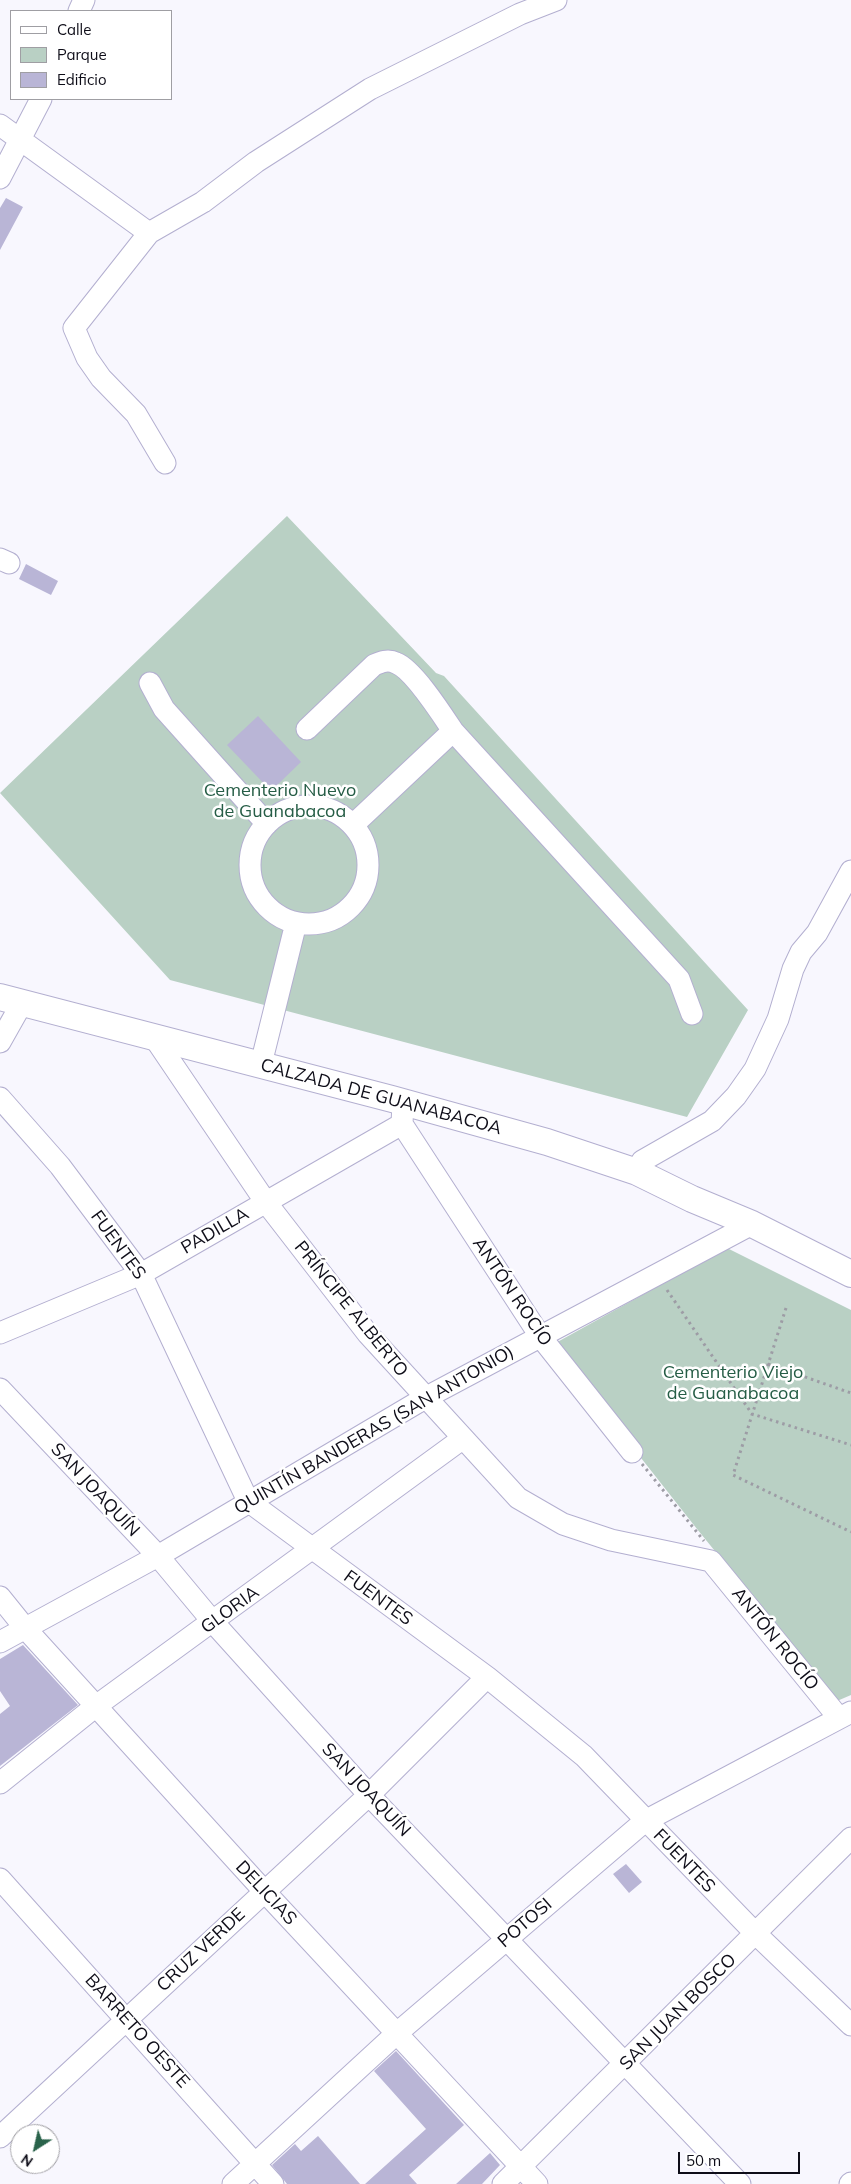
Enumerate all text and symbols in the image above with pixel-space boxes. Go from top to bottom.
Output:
legend [10,10,172,100]
text: Calle [57,20,91,39]
text: Parque [57,45,107,64]
text: Edificio [57,70,107,89]
park label: Cementerio Nuevo de Guanabacoa [204,780,356,822]
street label: CALZADA DE GUANABACOA [258,1054,504,1140]
street label: PADILLA [177,1203,253,1259]
street label: FUENTES [86,1206,150,1284]
street label: ANTÓN ROCÍO [468,1234,556,1350]
street label: PRÍNCIPE ALBERTO [290,1237,412,1381]
street label: QUINTÍN BANDERAS (SAN ANTONIO) [230,1341,518,1519]
park label: Cementerio Viejo de Guanabacoa [663,1362,803,1405]
street label: SAN JOAQUÍN [46,1439,144,1541]
street label: FUENTES [339,1566,417,1630]
street label: GLORIA [197,1582,263,1638]
street label: ANTÓN ROCÍO [727,1583,823,1695]
street label: SAN JOAQUÍN [317,1739,415,1841]
street label: FUENTES [649,1825,719,1897]
street label: DELICIAS [231,1856,301,1930]
street label: POTOSI [494,1894,556,1952]
street label: CRUZ VERDE [152,1904,250,1996]
street label: SAN JUAN BOSCO [615,1949,741,2075]
street label: BARRETO OESTE [80,1970,194,2092]
north arrow [10,2124,60,2174]
scale bar [681,2142,804,2174]
text: N [17,2150,36,2171]
text: 50 m [686,2151,721,2170]

